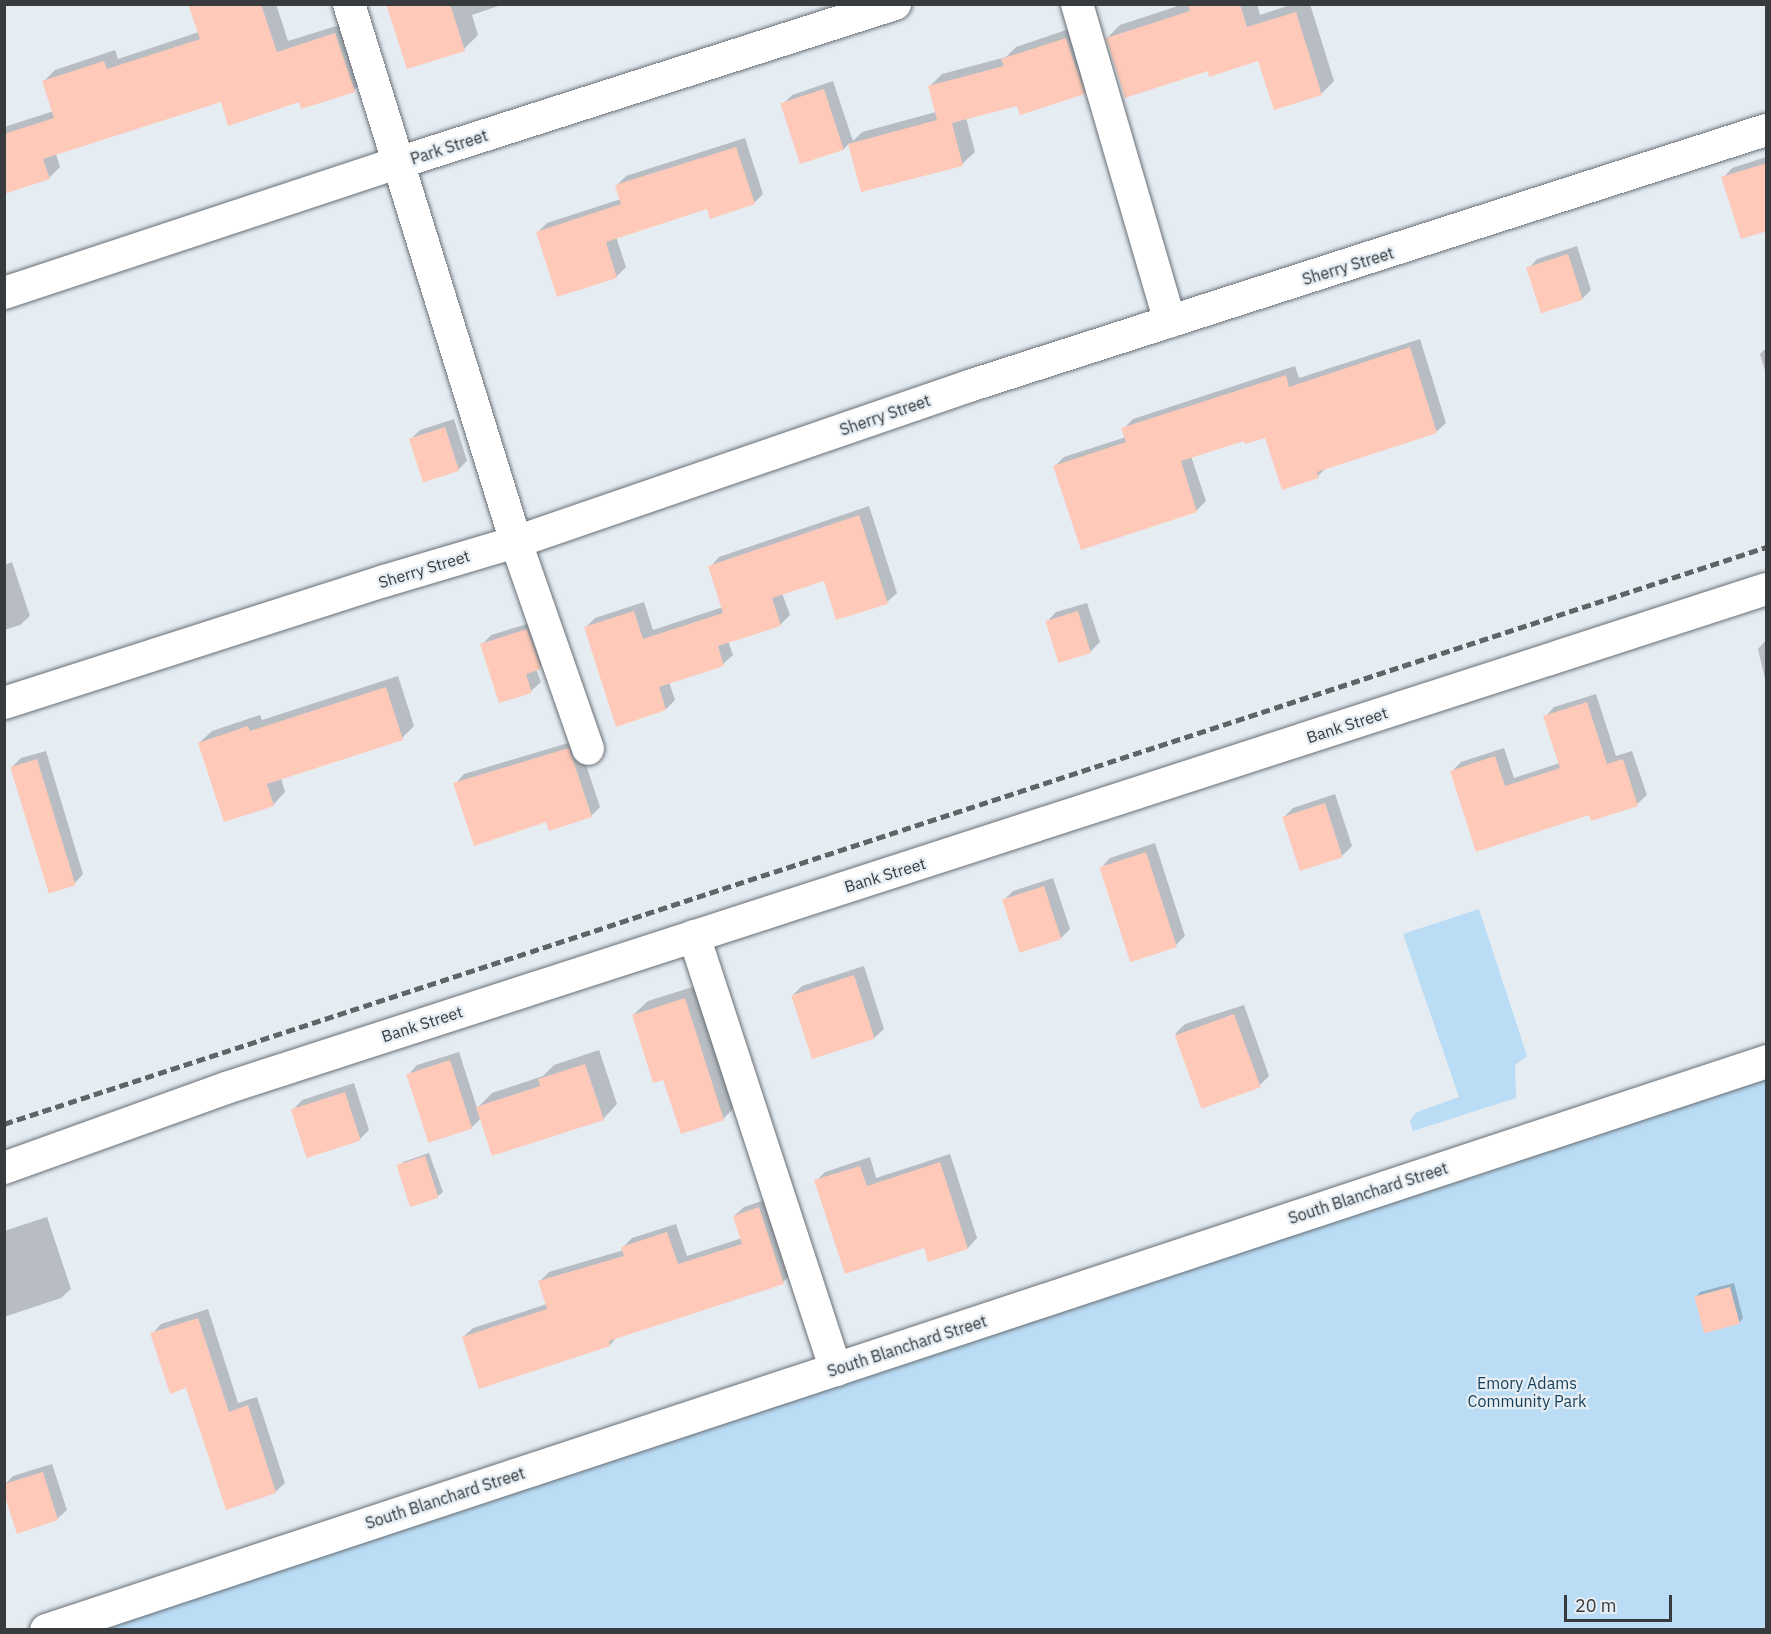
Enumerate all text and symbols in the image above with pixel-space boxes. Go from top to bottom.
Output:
street label: Park Street [408,126,490,168]
street label: Sherry Street [1300,243,1396,289]
street label: Sherry Street [837,391,933,439]
street label: Sherry Street [376,546,472,592]
street label: Bank Street [1304,703,1390,747]
street label: Bank Street [842,854,928,896]
street label: Bank Street [379,1002,465,1046]
street label: South Blanchard Street [1286,1158,1450,1228]
street label: South Blanchard Street [825,1311,989,1381]
park label: Emory Adams Community Park [1468,1373,1586,1411]
street label: South Blanchard Street [363,1463,527,1533]
scale bar [1567,1583,1675,1621]
text: 20 m [1575,1594,1617,1617]

